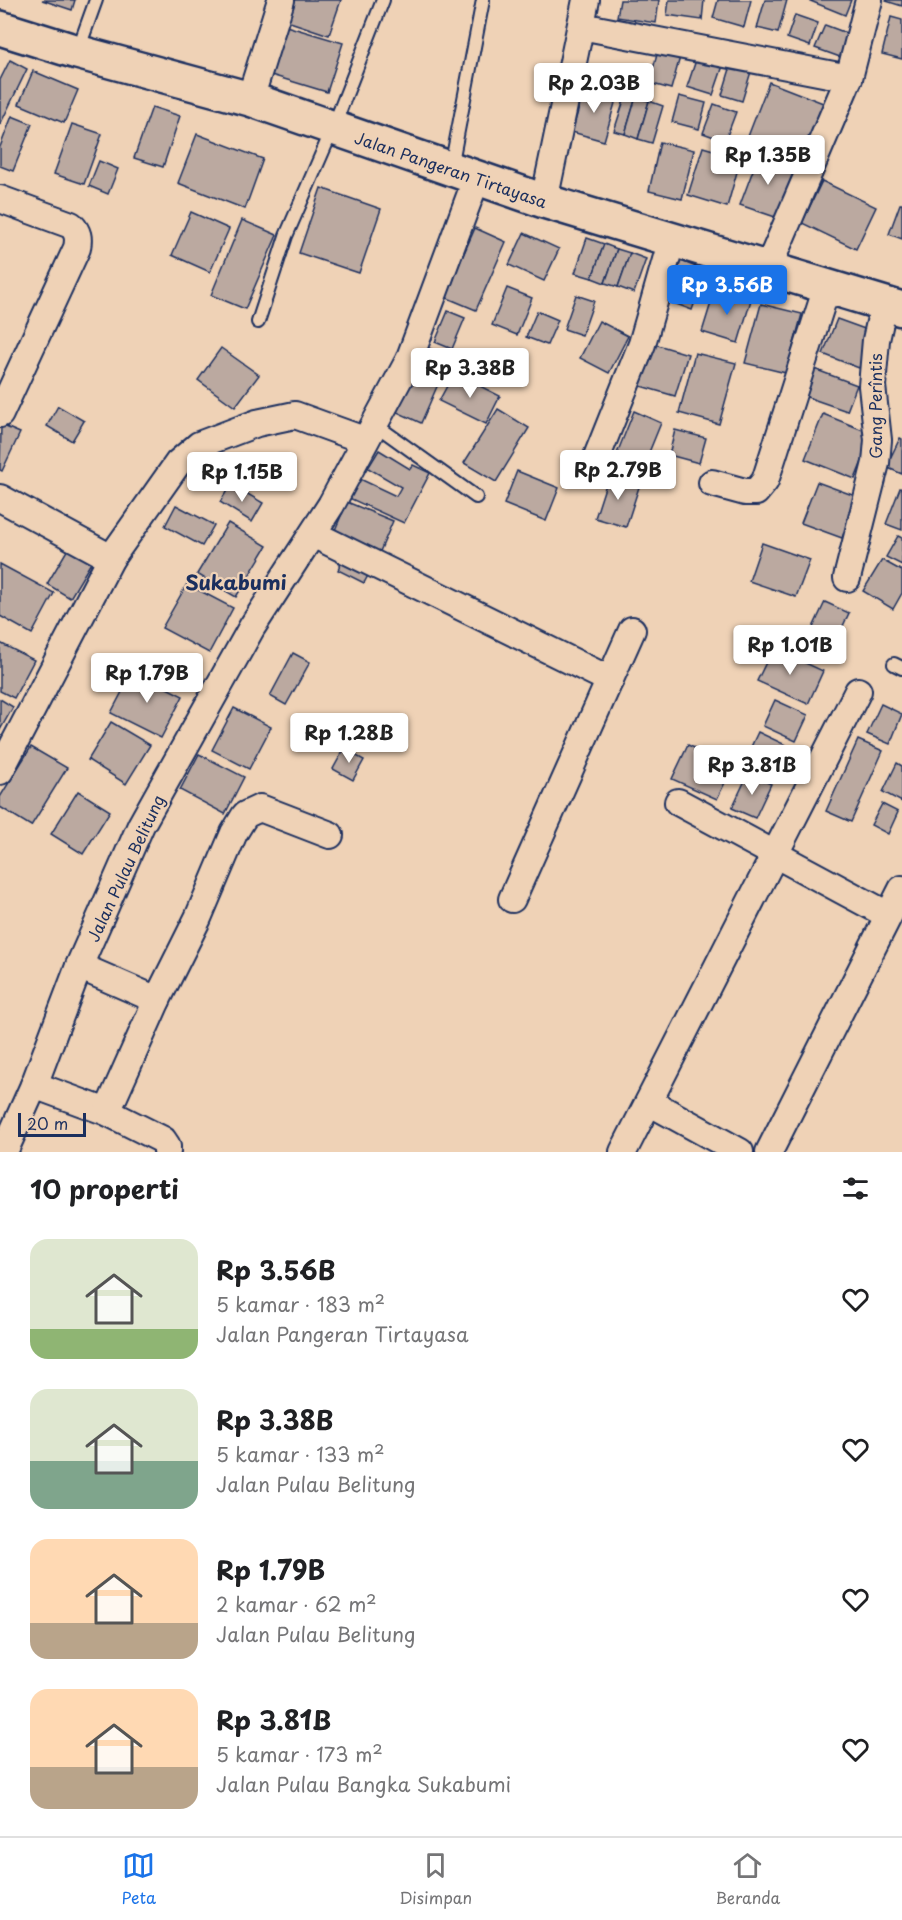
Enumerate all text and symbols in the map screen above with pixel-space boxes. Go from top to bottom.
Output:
pin: Rp 2.03B [532,63,656,114]
text: Rp 2.03B [548,67,640,97]
street label: Jalan Pangeran Tirtayasa [352,125,550,213]
pin: Rp 1.35B [706,135,830,186]
text: Rp 1.35B [725,139,811,169]
pin: Rp 3.56B [665,265,789,316]
text: Rp 3.56B [681,269,773,299]
pin: Rp 3.38B [408,348,532,399]
text: Rp 3.38B [425,352,515,382]
street label: Gang Perîntis [863,353,887,459]
pin: Rp 2.79B [556,450,680,501]
pin: Rp 1.15B [180,452,304,503]
text: Rp 2.79B [574,454,662,484]
text: Rp 1.15B [201,456,283,486]
district label: Sukabumi [185,567,287,597]
pin: Rp 1.01B [728,625,852,676]
text: Rp 1.01B [747,629,833,659]
pin: Rp 1.79B [85,653,209,704]
text: Rp 1.79B [105,657,189,687]
pin: Rp 1.28B [287,713,411,764]
text: Rp 1.28B [304,717,394,747]
pin: Rp 3.81B [690,745,814,796]
text: Rp 3.81B [708,749,796,779]
street label: Jalan Pulau Belitung [80,791,170,945]
scale bar [18,1110,86,1138]
text: 20 m [27,1111,68,1135]
text: 10 properti [30,1169,179,1208]
icon: filters [839,1172,872,1205]
text: Rp 3.56B [216,1250,335,1289]
icon: home [78,1263,150,1335]
icon: heart [839,1283,872,1316]
text: 5 kamar · 183 m² [216,1289,385,1319]
text: Jalan Pangeran Tirtayasa [216,1319,468,1349]
text: Rp 3.38B [216,1400,334,1439]
icon: home [78,1413,150,1485]
icon: heart [839,1433,872,1466]
text: 5 kamar · 133 m² [216,1439,385,1469]
text: Jalan Pulau Belitung [216,1469,416,1499]
text: Rp 1.79B [216,1550,325,1589]
icon: home [78,1563,150,1635]
icon: heart [839,1583,872,1616]
text: 2 kamar · 62 m² [216,1589,377,1619]
text: Jalan Pulau Belitung [216,1619,416,1649]
text: Rp 3.81B [216,1700,331,1739]
icon: home [78,1713,150,1785]
icon: heart [839,1733,872,1766]
text: 5 kamar · 173 m² [216,1739,383,1769]
text: Jalan Pulau Bangka Sukabumi [216,1769,511,1799]
tab: Peta [122,1849,156,1909]
tab: Disimpan [399,1849,472,1909]
tab: Beranda [715,1849,780,1909]

